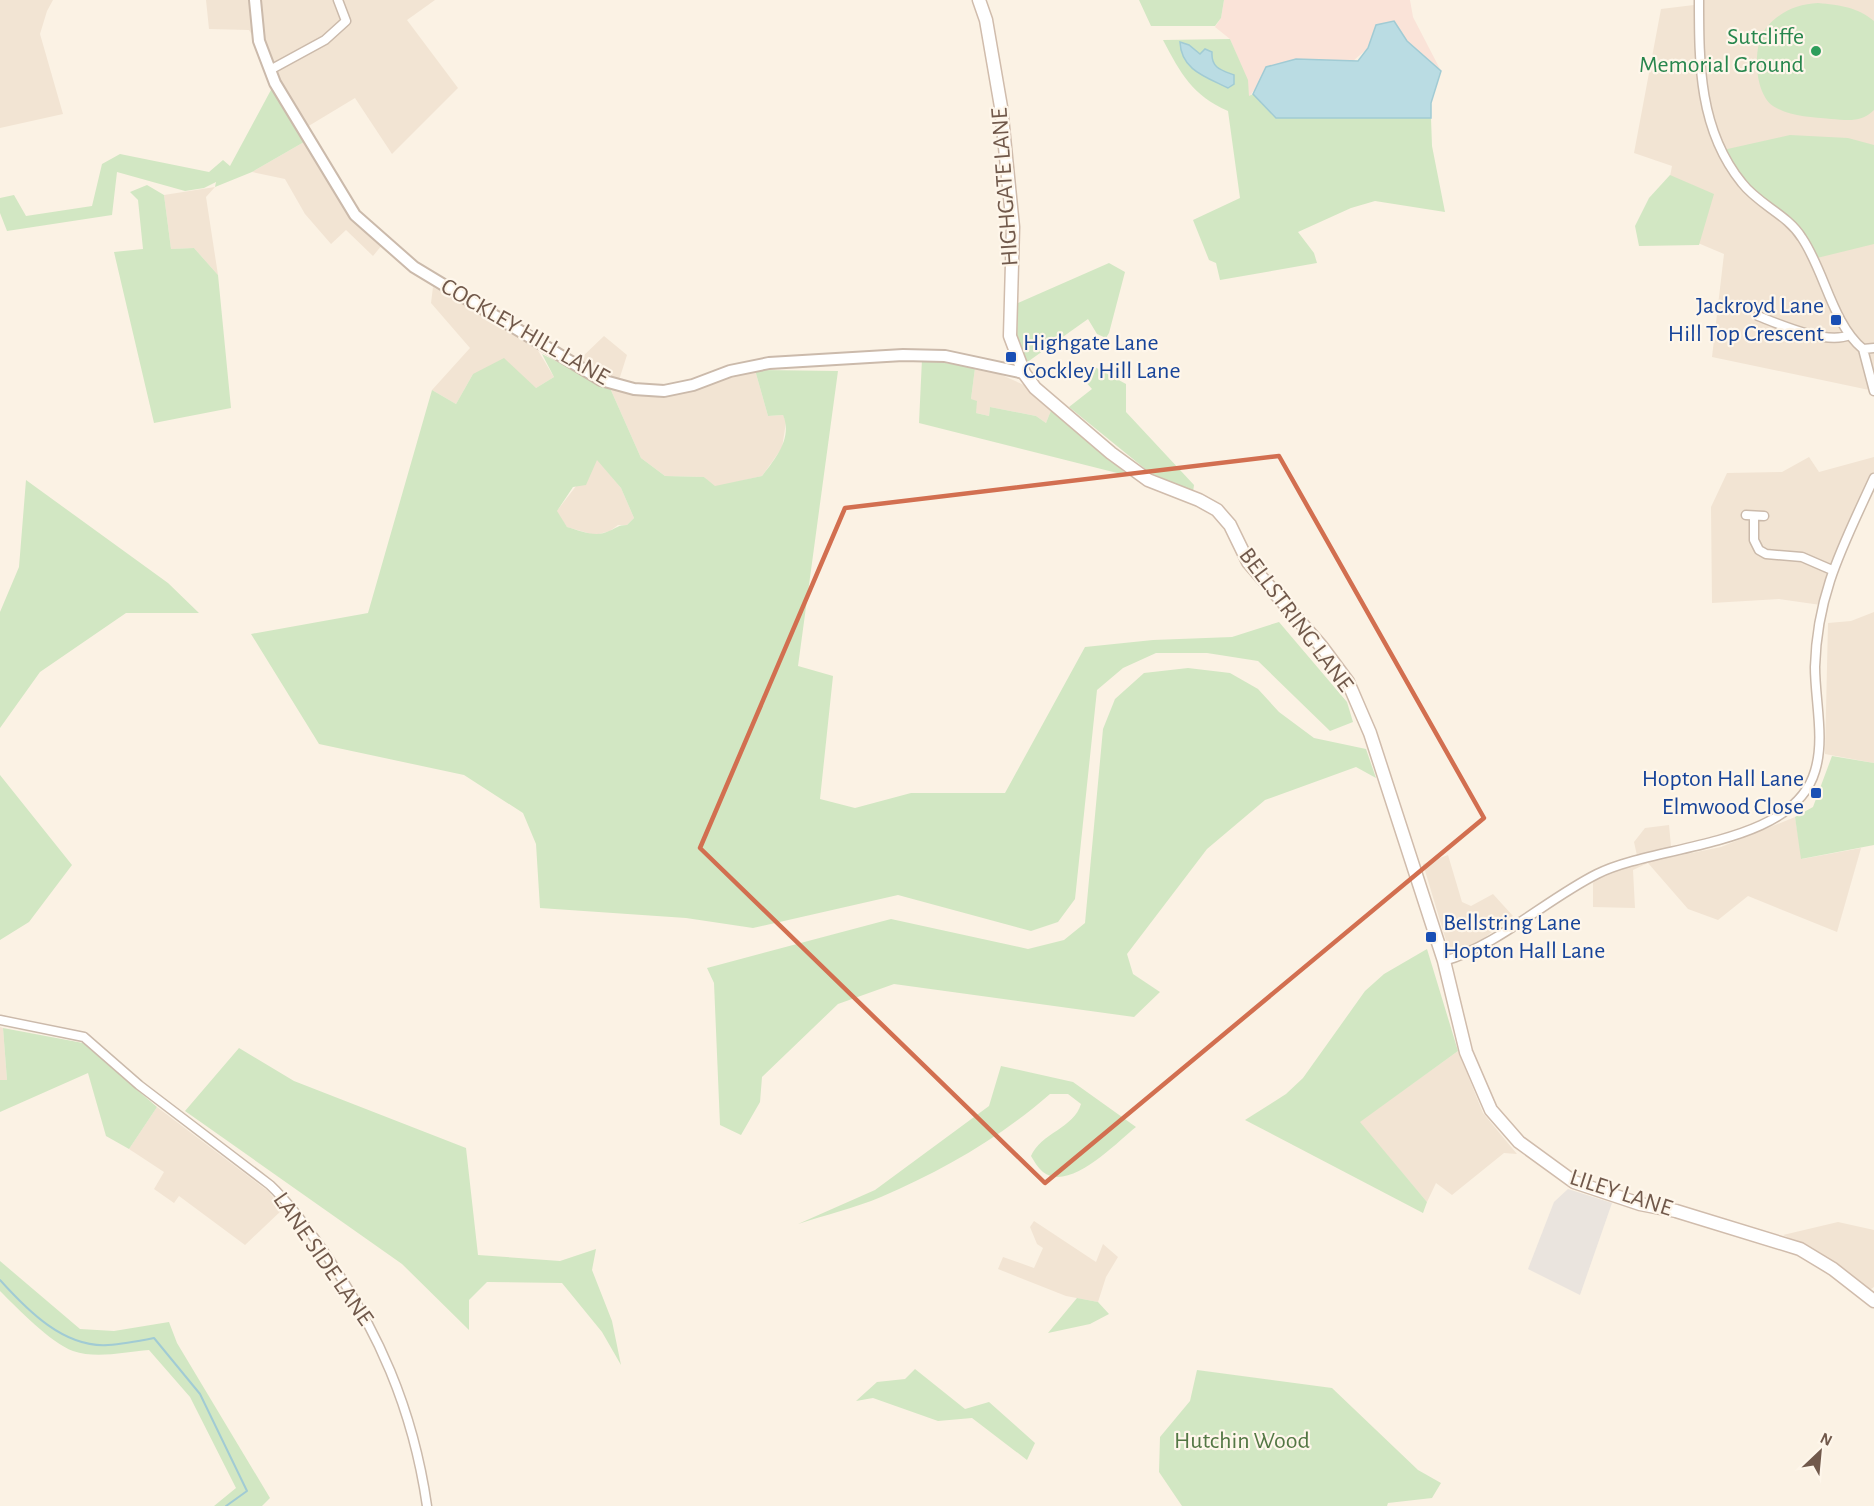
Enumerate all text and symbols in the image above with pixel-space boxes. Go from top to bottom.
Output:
place label: Sutcliffe Memorial Ground [1639,25,1804,77]
marker: Sutcliffe Memorial Ground [1809,44,1823,58]
street label: HIGHGATE LANE [987,106,1023,267]
street label: COCKLEY HILL LANE [437,274,614,390]
place label: Jackroyd Lane Hill Top Crescent [1668,294,1824,346]
marker: Jackroyd Lane Hill Top Crescent [1829,313,1843,327]
place label: Highgate Lane Cockley Hill Lane [1023,331,1181,383]
marker: Highgate Lane Cockley Hill Lane [1004,350,1018,364]
street label: BELLSTRING LANE [1234,544,1358,697]
place label: Hopton Hall Lane Elmwood Close [1642,767,1804,819]
marker: Hopton Hall Lane Elmwood Close [1809,786,1823,800]
place label: Bellstring Lane Hopton Hall Lane [1443,911,1605,963]
marker: Bellstring Lane Hopton Hall Lane [1424,930,1438,944]
street label: LILEY LANE [1567,1165,1676,1221]
street label: LANE SIDE LANE [268,1188,378,1330]
north arrow [1790,1422,1850,1482]
park label: Hutchin Wood [1174,1429,1310,1453]
text: N [1818,1430,1835,1449]

